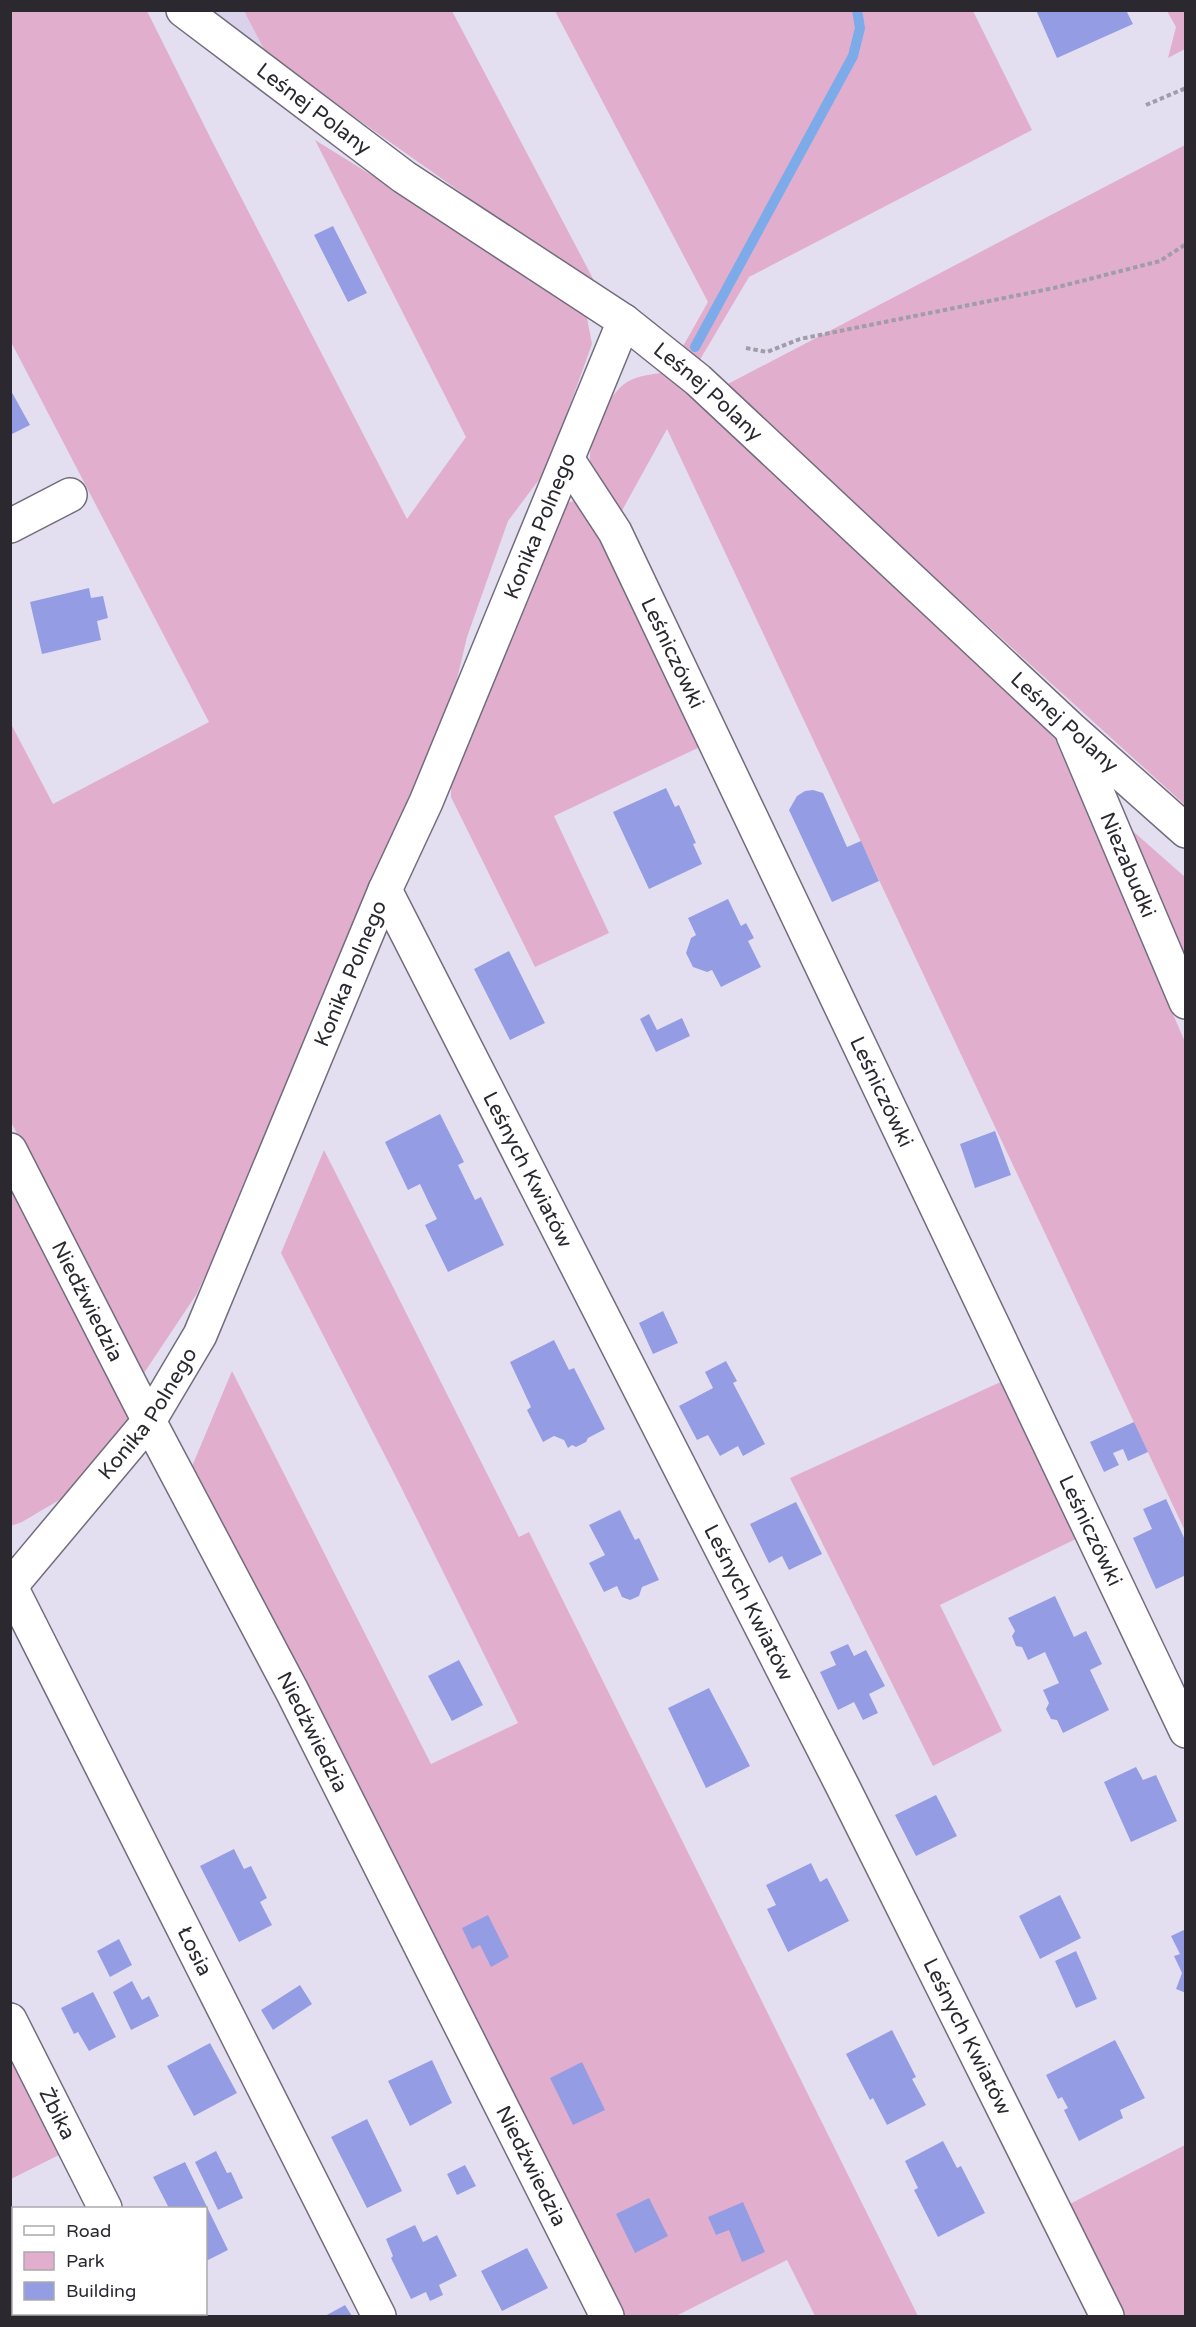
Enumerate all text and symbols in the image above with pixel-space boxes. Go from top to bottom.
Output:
street label: Leśnej Polany [252,58,376,160]
street label: Leśnej Polany [649,337,768,447]
street label: Konika Polnego [498,449,581,603]
street label: Leśniczówki [636,594,710,712]
street label: Leśnej Polany [1006,667,1124,778]
street label: Niezabudki [1095,808,1161,921]
street label: Konika Polnego [309,897,392,1050]
street label: Leśniczówki [845,1032,919,1151]
street label: Leśnych Kwiatów [478,1087,578,1252]
street label: Niedźwiedzia [46,1237,129,1366]
street label: Konika Polnego [93,1343,202,1485]
street label: Leśniczówki [1054,1471,1128,1590]
street label: Leśnych Kwiatów [699,1520,799,1685]
street label: Niedźwiedzia [272,1667,354,1797]
street label: Łosia [172,1922,218,1980]
street label: Leśnych Kwiatów [918,1954,1017,2119]
street label: Żbika [34,2084,81,2144]
street label: Niedźwiedzia [491,2101,572,2231]
legend [12,2207,207,2315]
text: Road [66,2220,111,2242]
text: Park [66,2250,105,2272]
text: Building [66,2280,136,2302]

